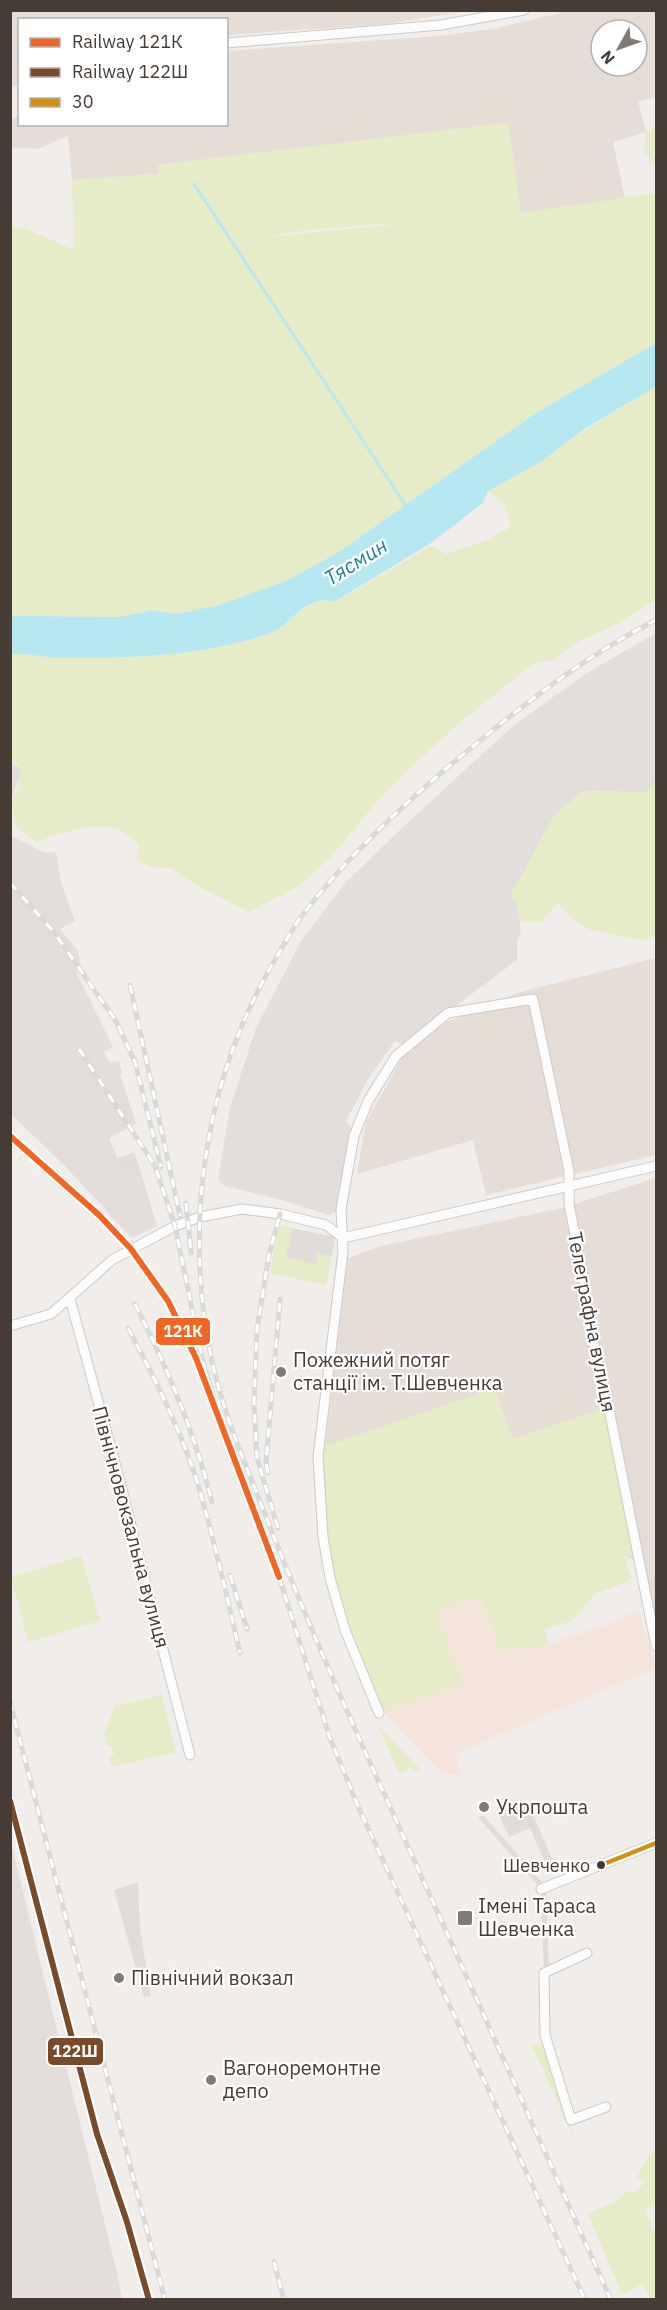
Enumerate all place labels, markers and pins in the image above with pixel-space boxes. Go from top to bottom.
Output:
place label: Пожежний потяг станції ім. Т.Шевченка [293,1346,503,1396]
marker: Пожежний потяг станції ім. Т.Шевченка [274,1365,288,1379]
place label: Укрпошта [496,1793,589,1820]
marker: Укрпошта [477,1800,491,1814]
place label: Шевченко [503,1854,590,1877]
marker: Шевченко [595,1859,607,1871]
place label: Імені Тараса Шевченка [478,1892,596,1942]
marker: Імені Тараса Шевченка [456,1909,474,1927]
place label: Північний вокзал [131,1964,294,1991]
marker: Північний вокзал [112,1971,126,1985]
place label: Вагоноремонтне депо [223,2054,381,2104]
marker: Вагоноремонтне депо [204,2073,218,2087]

